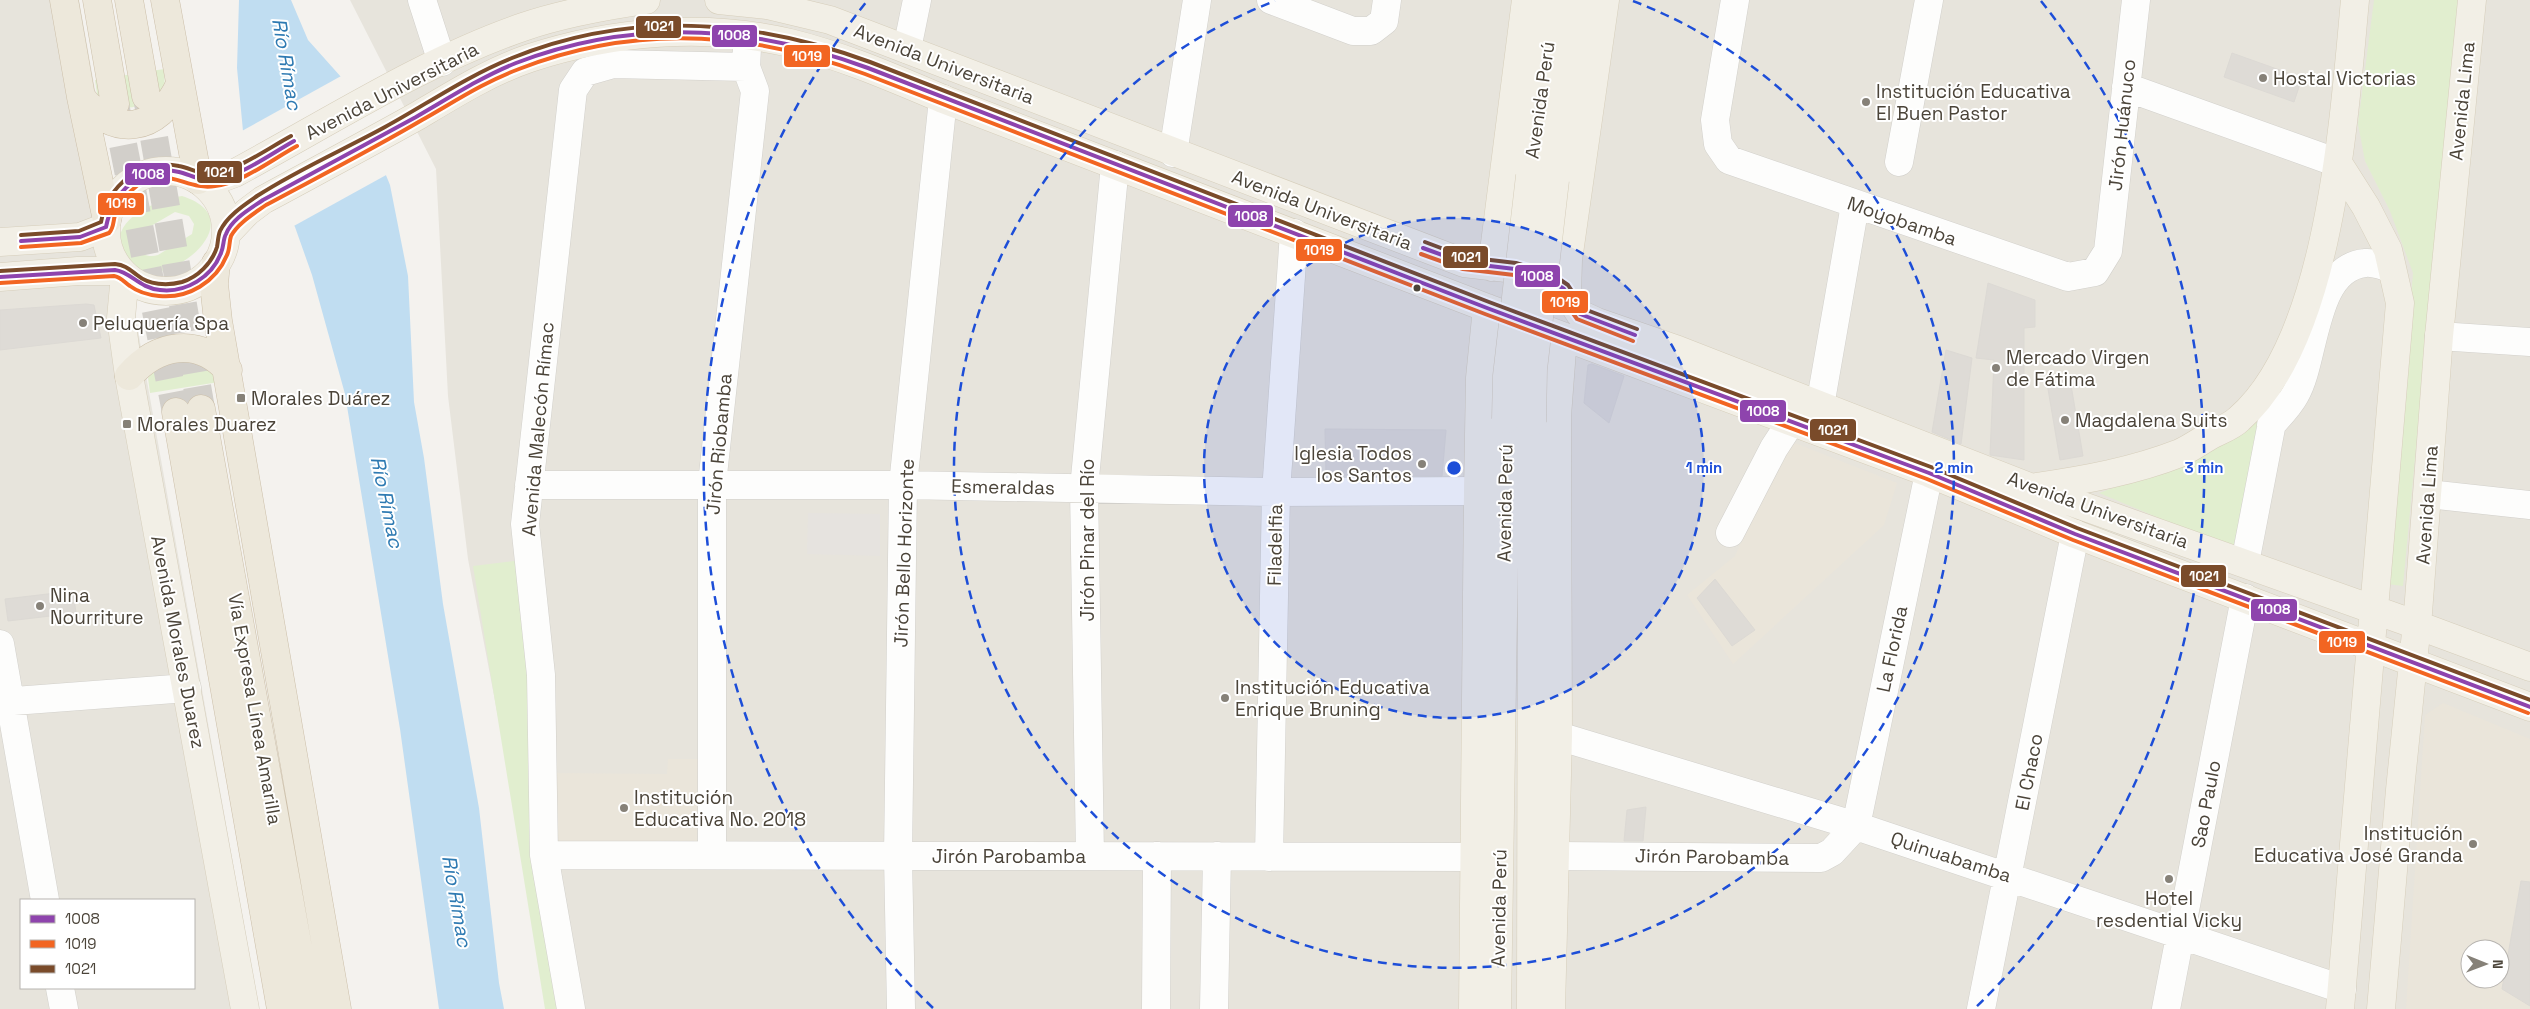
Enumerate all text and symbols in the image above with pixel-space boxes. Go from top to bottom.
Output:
line badge: 1021 [635,15,682,39]
water label: Río Rímac [266,16,308,113]
text: 1021 [644,17,674,35]
street label: Avenida Universitaria [850,18,1038,110]
line badge: 1008 [711,24,758,48]
text: 1008 [718,26,751,44]
street label: Avenida Universitaria [301,36,483,146]
street label: Avenida Perú [1519,40,1561,160]
street label: Avenida Lima [2443,40,2481,162]
line badge: 1019 [783,44,831,68]
text: 1019 [792,47,822,65]
street label: Jirón Huánuco [2103,58,2141,192]
place label: Hostal Victorias [2273,66,2416,91]
marker: Hostal Victorias [2257,72,2269,84]
place label: Institución Educativa El Buen Pastor [1876,79,2071,126]
marker: Institución Educativa El Buen Pastor [1860,96,1872,108]
line badge: 1021 [196,160,243,184]
line badge: 1008 [124,162,171,186]
text: 1021 [204,163,234,181]
street label: Avenida Universitaria [1228,164,1416,256]
text: 1008 [132,165,165,183]
street label: Moyobamba [1844,191,1960,251]
line badge: 1019 [97,192,145,216]
text: 1019 [106,194,136,212]
line badge: 1008 [1227,204,1274,228]
text: 1008 [1235,207,1268,225]
line badge: 1019 [1295,238,1343,262]
text: 1019 [1304,241,1334,259]
line badge: 1021 [1442,245,1489,269]
text: 1021 [1451,248,1481,266]
line badge: 1008 [1514,264,1561,288]
text: 1008 [1521,267,1554,285]
unlabelled marker [1412,283,1422,293]
line badge: 1019 [1541,290,1589,314]
text: 1019 [1550,293,1580,311]
place label: Peluquería Spa [93,311,229,336]
marker: Peluquería Spa [77,317,89,329]
street label: Avenida Malecón Rímac [516,321,560,537]
place label: Mercado Virgen de Fátima [2006,345,2149,392]
marker: Mercado Virgen de Fátima [1990,362,2002,374]
street label: Jirón Riobamba [700,372,738,516]
place label: Morales Duárez [251,386,391,411]
marker: Morales Duárez [235,392,247,404]
line badge: 1008 [1739,399,1787,423]
text: 1008 [1747,402,1780,420]
place label: Magdalena Suits [2075,408,2228,433]
place label: Morales Duarez [137,412,277,437]
marker: Magdalena Suits [2059,414,2071,426]
marker: Morales Duarez [121,418,133,430]
line badge: 1021 [1809,418,1857,442]
text: 1021 [1818,421,1848,439]
place label: Iglesia Todos los Santos [1294,441,1412,488]
street label: Avenida Perú [1491,444,1519,562]
street label: Avenida Lima [2410,445,2444,565]
water label: Río Rímac [365,454,410,551]
street label: Jirón Bello Horizonte [888,458,920,648]
street label: Jirón Pinar del Río [1075,458,1100,622]
marker: Iglesia Todos los Santos [1416,458,1428,470]
text: 1 min [1686,458,1722,477]
text: 2 min [1935,458,1973,477]
text: 3 min [2185,458,2223,477]
centre of rings [1445,459,1463,477]
street label: Avenida Universitaria [2004,466,2192,554]
street label: Esmeraldas [951,474,1055,500]
street label: Filadelfia [1262,504,1288,586]
street label: Avenida Morales Duarez [145,533,211,751]
line badge: 1021 [2180,564,2227,588]
text: 1021 [2189,567,2219,585]
place label: Nina Nourriture [50,583,143,630]
street label: Vía Expresa Línea Amarilla [222,591,288,827]
line badge: 1008 [2250,598,2298,622]
marker: Nina Nourriture [34,600,46,612]
text: 1008 [2258,600,2291,618]
street label: La Florida [1871,603,1913,695]
line badge: 1019 [2318,630,2366,654]
text: 1019 [2327,633,2357,651]
place label: Institución Educativa Enrique Bruning [1235,675,1430,722]
marker: Institución Educativa Enrique Bruning [1219,692,1231,704]
street label: El Chaco [2009,731,2049,813]
street label: Sao Paulo [2185,758,2227,850]
place label: Institución Educativa No. 2018 [634,785,806,832]
marker: Institución Educativa No. 2018 [618,802,630,814]
place label: Institución Educativa José Granda [2254,821,2463,868]
street label: Quinuabamba [1887,826,2015,888]
marker: Institución Educativa José Granda [2467,838,2479,850]
street label: Jirón Parobamba [1635,843,1789,871]
street label: Jirón Parobamba [932,844,1086,869]
street label: Avenida Perú [1485,849,1513,967]
water label: Río Rímac [436,853,478,950]
marker: Hotel resdential Vicky [2163,873,2175,885]
place label: Hotel resdential Vicky [2096,886,2242,933]
legend [20,899,195,989]
text: 1008 [65,909,100,928]
text: 1019 [65,934,96,953]
north arrow [2460,939,2510,989]
text: 1021 [65,959,96,978]
text: N [2489,959,2507,969]

